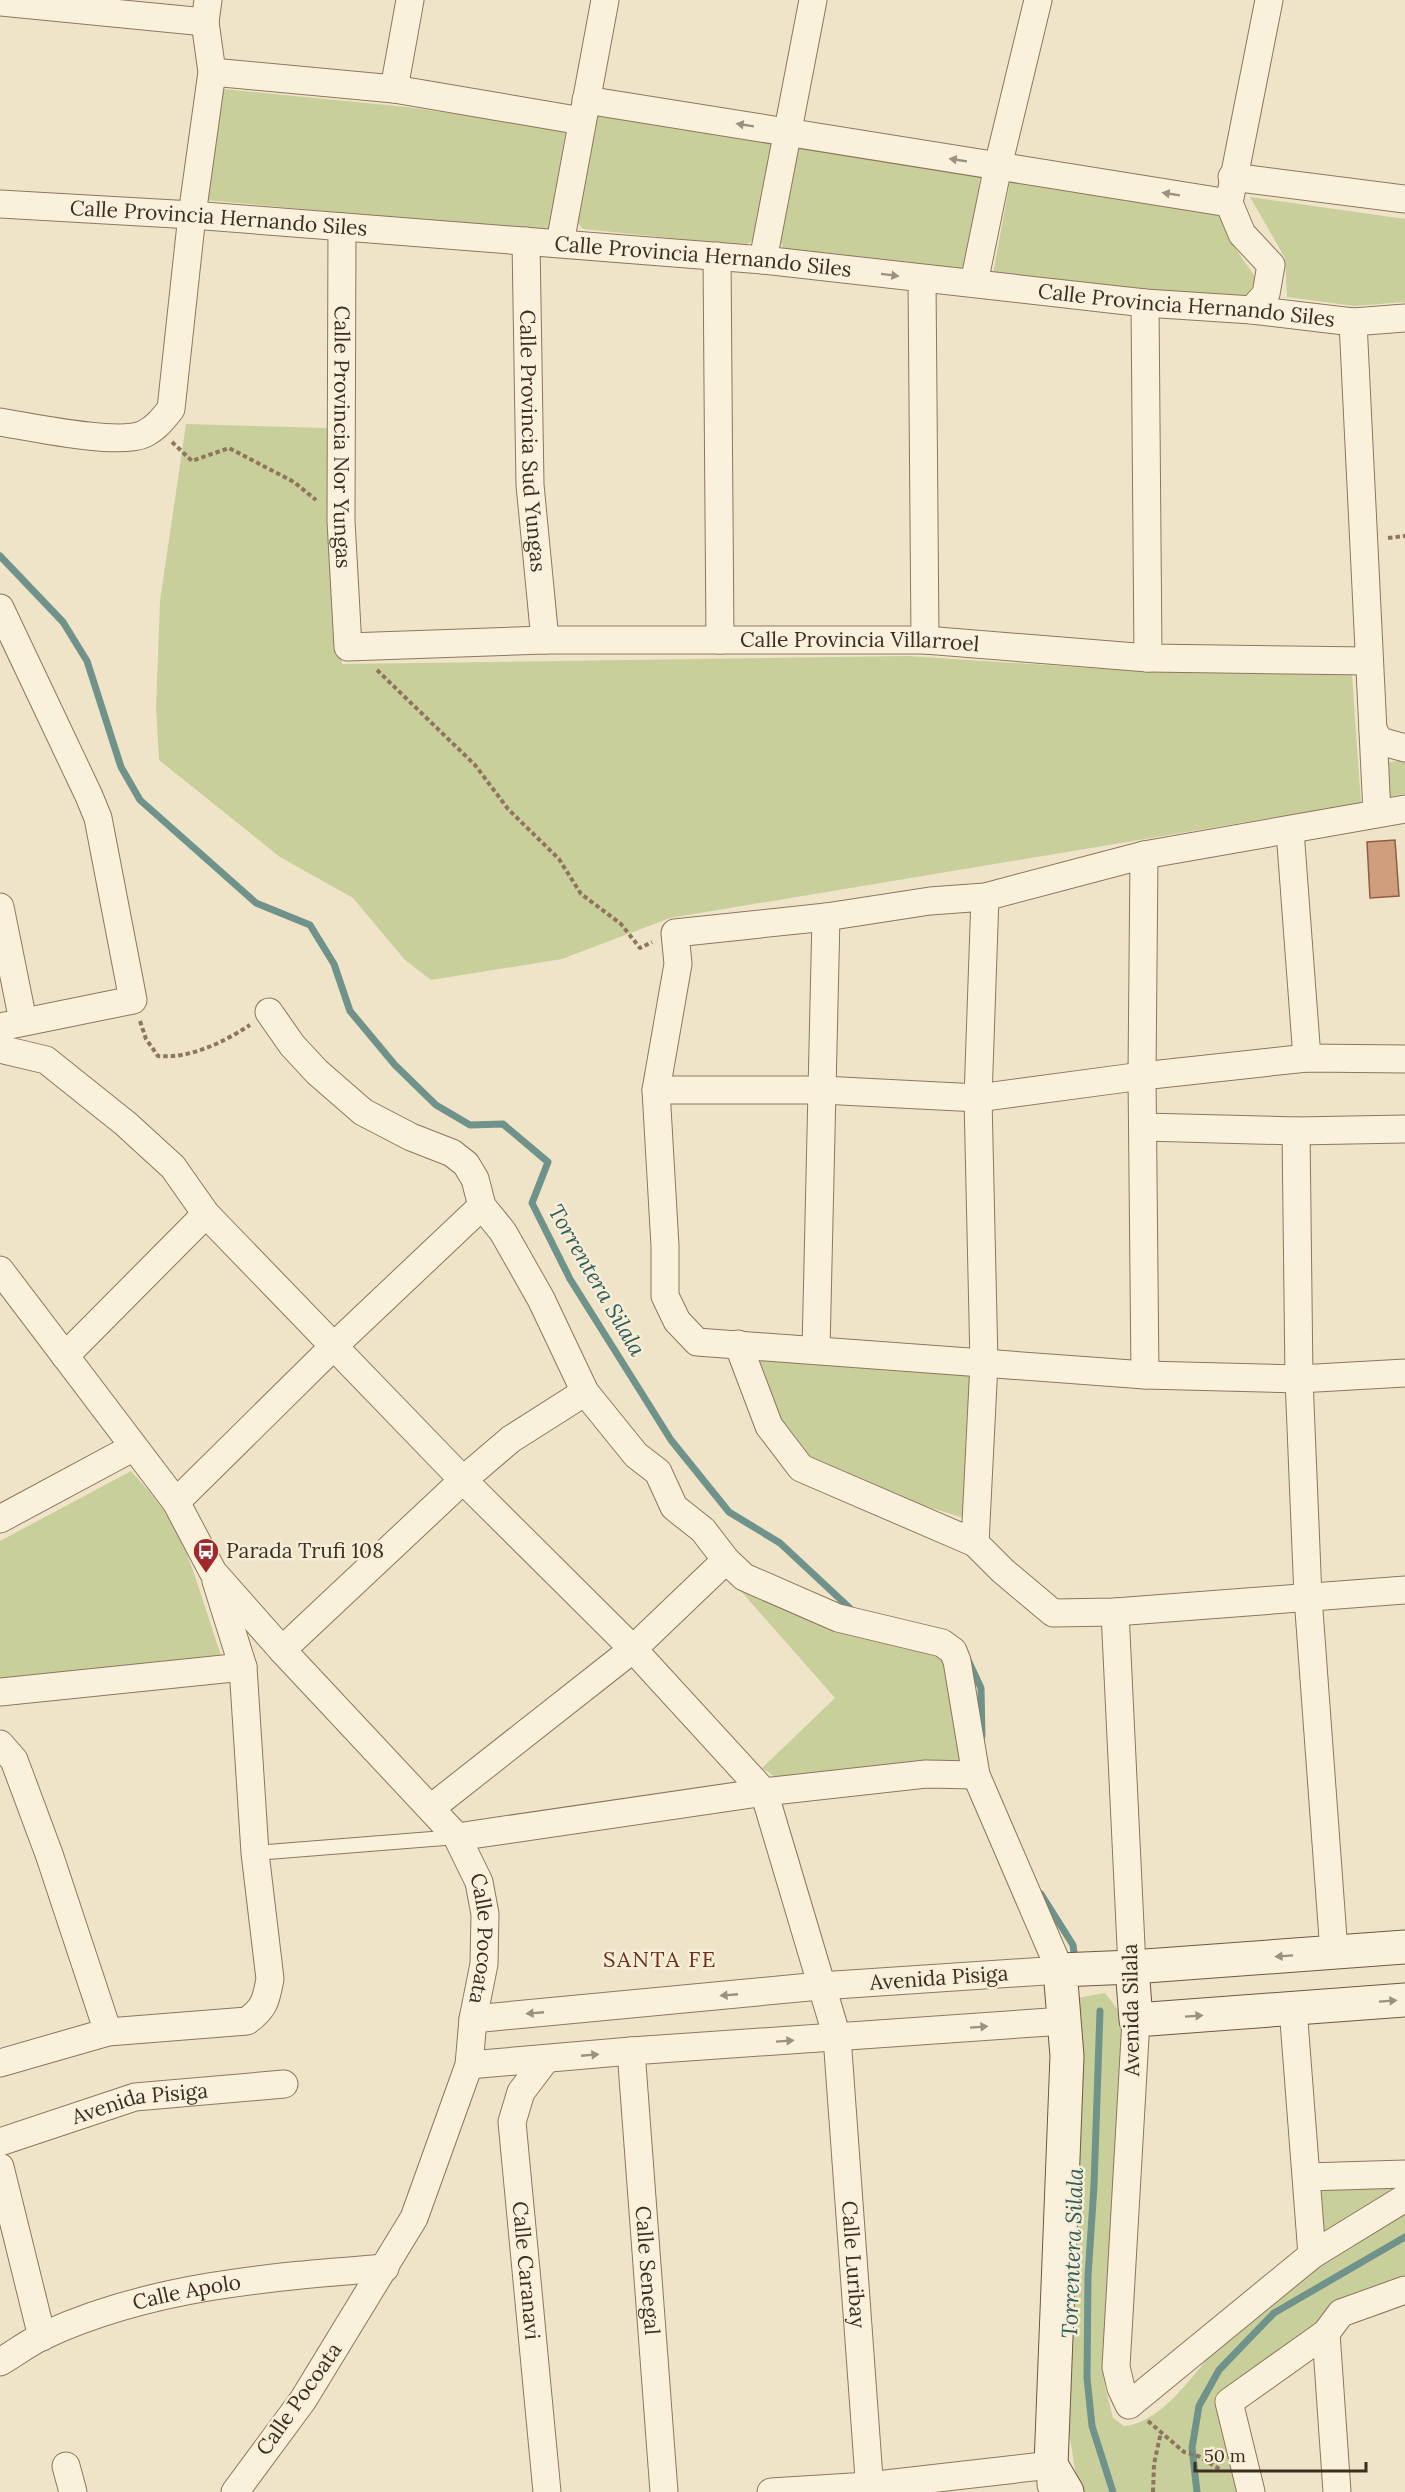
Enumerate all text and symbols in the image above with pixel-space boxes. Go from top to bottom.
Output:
one-way arrow [735,121,754,130]
one-way arrow [948,155,967,164]
one-way arrow [1161,189,1180,198]
street label: Calle Provincia Hernando Siles [69,194,368,242]
street label: Calle Provincia Hernando Siles [553,230,853,283]
one-way arrow [880,270,899,280]
street label: Calle Provincia Hernando Siles [1037,277,1336,333]
street label: Calle Provincia Nor Yungas [328,305,358,569]
street label: Calle Provincia Sud Yungas [514,309,552,573]
street label: Calle Provincia Villarroel [740,626,980,657]
water label: Torrentera Silala [542,1199,652,1362]
bus stop icon: Parada Trufi 108 [191,1536,221,1574]
place label: Parada Trufi 108 [226,1537,384,1564]
street label: Calle Pocoata [463,1868,499,2007]
street label: Avenida Silala [1116,1943,1145,2078]
district label: SANTA FE [603,1945,717,1973]
one-way arrow [1274,1951,1293,1961]
street label: Avenida Pisiga [868,1959,1009,1996]
one-way arrow [720,1990,739,2000]
one-way arrow [1379,1997,1398,2006]
one-way arrow [526,2008,545,2018]
one-way arrow [1184,2011,1203,2020]
one-way arrow [970,2022,989,2032]
one-way arrow [775,2036,794,2046]
one-way arrow [581,2050,600,2060]
street label: Avenida Pisiga [67,2077,209,2130]
water label: Torrentera Silala [1055,2166,1089,2339]
street label: Calle Caranavi [507,2200,547,2341]
street label: Calle Luribay [836,2200,872,2329]
street label: Calle Senegal [630,2205,666,2336]
street label: Calle Apolo [129,2268,243,2316]
street label: Calle Pocoata [250,2337,347,2460]
scale bar [1195,2435,1366,2473]
text: 50 m [1204,2444,1246,2467]

